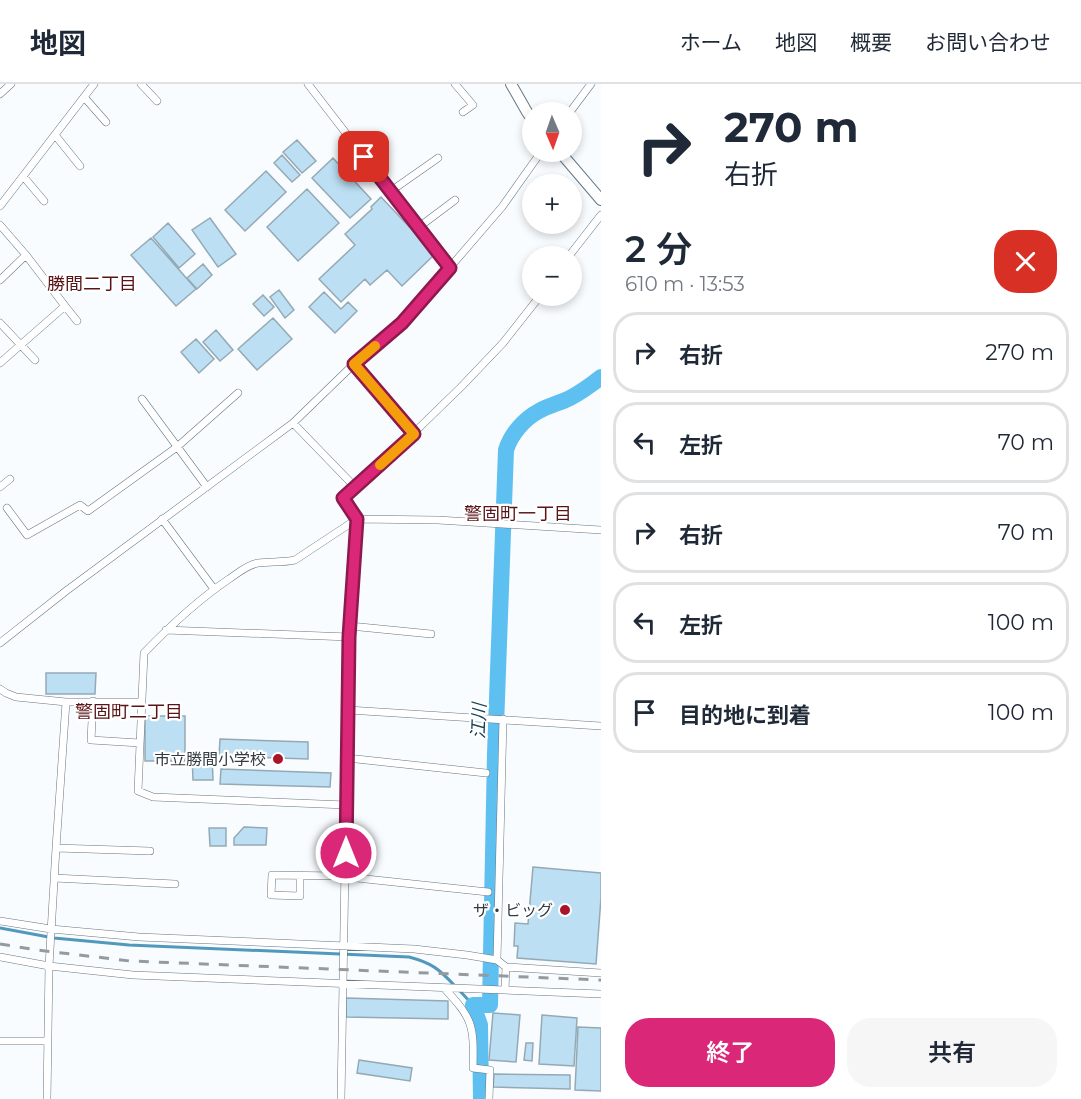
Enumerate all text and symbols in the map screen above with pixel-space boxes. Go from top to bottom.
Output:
text: 地図 [30,26,86,60]
text: ホーム [680,30,742,55]
text: 地図 [775,30,817,55]
text: 概要 [850,30,892,55]
text: お問い合わせ [925,30,1051,55]
text: 270 m [724,101,858,153]
north arrow [522,102,582,162]
map controls [522,102,582,306]
icon: right [625,108,703,186]
pin [338,131,389,182]
icon: arrive [347,140,380,173]
text: 右折 [724,158,778,191]
button: + [522,174,582,234]
text: 2 分 [625,227,692,271]
button: close [994,230,1057,293]
button: − [522,246,582,306]
text: 610 m · 13:53 [625,272,745,296]
district label: 勝間二丁目 [47,273,137,295]
icon: right [628,336,661,369]
text: 270 m [985,339,1054,366]
text: 右折 [679,342,723,369]
icon: left [628,426,661,459]
text: 70 m [998,429,1054,456]
text: 左折 [679,432,723,459]
district label: 警固町一丁目 [464,503,572,525]
icon: right [628,516,661,549]
text: 70 m [998,519,1054,546]
text: 右折 [679,522,723,549]
icon: left [628,606,661,639]
text: 100 m [988,609,1054,636]
text: 左折 [679,612,723,639]
icon: arrive [628,696,661,729]
text: 100 m [988,699,1054,726]
district label: 警固町二丁目 [75,701,183,723]
water label: 江川 [467,701,491,739]
text: 目的地に到着 [679,702,811,729]
place label: 市立勝間小学校 [154,750,266,769]
marker: 市立勝間小学校 [271,752,285,766]
position arrow [314,821,378,885]
place label: ザ・ビッグ [473,901,553,920]
marker: ザ・ビッグ [558,903,572,917]
button: 終了 [625,1018,835,1087]
button: 共有 [847,1018,1057,1087]

